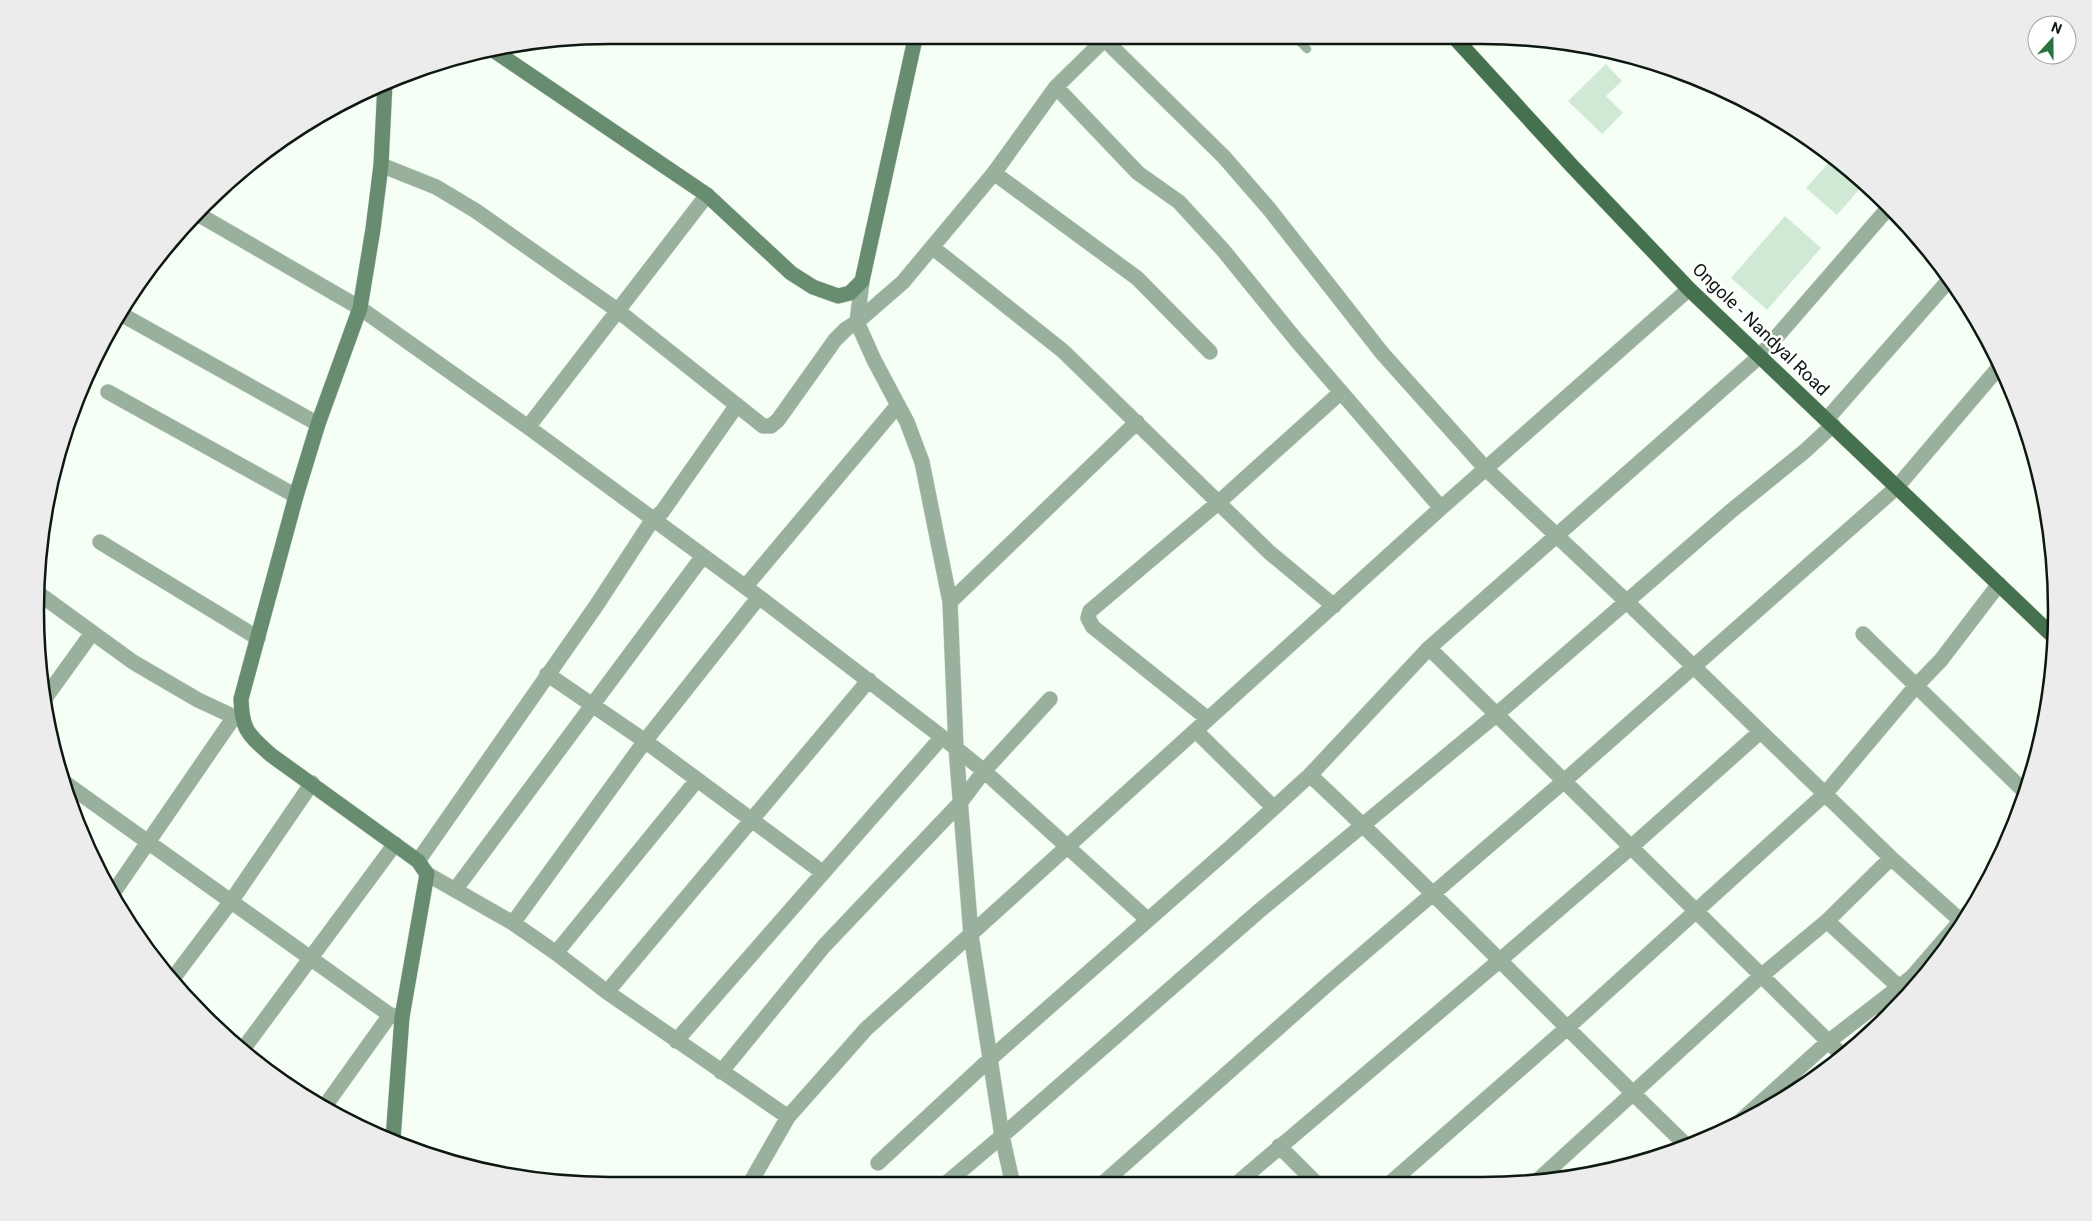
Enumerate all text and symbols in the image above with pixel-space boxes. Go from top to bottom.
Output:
north arrow [2027,15,2077,65]
text: N [2049,19,2064,37]
street label: Ongole - Nandyal Road [1688,258,1834,400]

